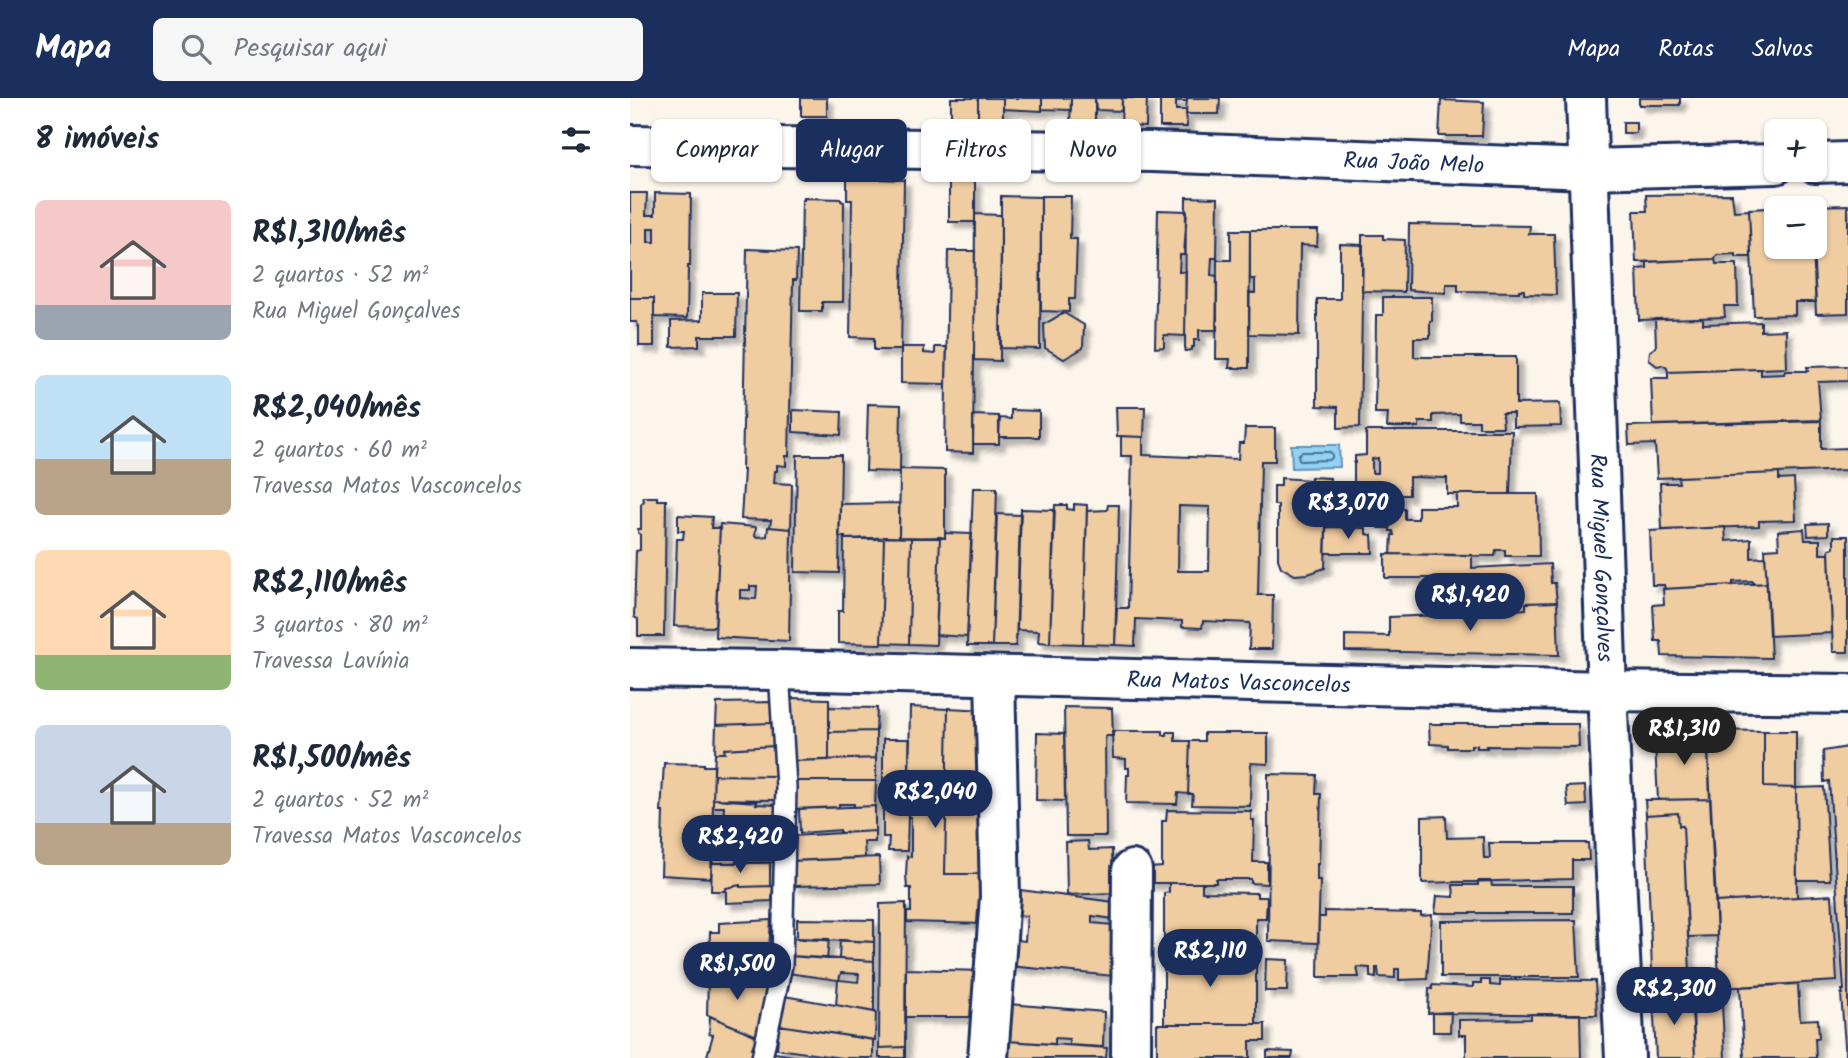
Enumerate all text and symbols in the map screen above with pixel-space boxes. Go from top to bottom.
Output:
search box [153,18,643,81]
text: Mapa [35,23,111,76]
text: Pesquisar aqui [233,28,387,70]
icon: search [177,30,215,68]
text: Mapa [1567,30,1620,69]
text: Rotas [1658,30,1714,69]
text: Salvos [1752,30,1813,69]
text: 8 imóveis [35,116,159,164]
chip: Comprar [651,119,782,182]
chip: Alugar [796,119,907,182]
chip: Filtros [921,119,1031,182]
chip: Novo [1045,119,1141,182]
map controls [1764,119,1827,259]
button: + [1764,119,1827,182]
icon: filters [557,121,595,159]
street label: Rua João Melo [1343,143,1485,185]
button: − [1764,196,1827,259]
text: R$1,310/mês [252,210,406,258]
icon: home [91,228,175,312]
text: 2 quartos · 52 m² [252,258,428,294]
text: Rua Miguel Gonçalves [252,294,461,330]
text: R$2,040/mês [252,385,421,433]
icon: home [91,403,175,487]
text: 2 quartos · 60 m² [252,433,427,469]
street label: Rua Miguel Gonçalves [1579,453,1622,663]
text: Travessa Matos Vasconcelos [252,469,522,505]
pin: R$3,070 [1283,482,1413,541]
text: R$3,070 [1308,486,1388,522]
text: R$2,110/mês [252,560,407,608]
pin: R$1,420 [1405,574,1535,633]
icon: home [91,578,175,662]
text: R$1,420 [1431,578,1509,614]
text: 3 quartos · 80 m² [252,608,428,644]
text: Travessa Lavínia [252,644,409,680]
street label: Rua Matos Vasconcelos [1126,663,1351,705]
pin: R$1,310 [1619,708,1749,767]
text: R$1,310 [1648,712,1720,748]
text: R$1,500/mês [252,735,411,783]
icon: home [91,753,175,837]
pin: R$2,040 [870,770,1000,830]
text: R$2,040 [893,775,977,811]
text: 2 quartos · 52 m² [252,783,428,819]
pin: R$2,420 [675,816,805,875]
text: Travessa Matos Vasconcelos [252,819,522,855]
text: R$2,420 [698,820,782,856]
pin: R$2,110 [1145,930,1275,989]
text: R$2,110 [1174,934,1246,970]
pin: R$1,500 [672,942,802,1002]
text: R$1,500 [699,947,775,983]
pin: R$2,300 [1609,968,1739,1027]
text: R$2,300 [1632,972,1716,1008]

